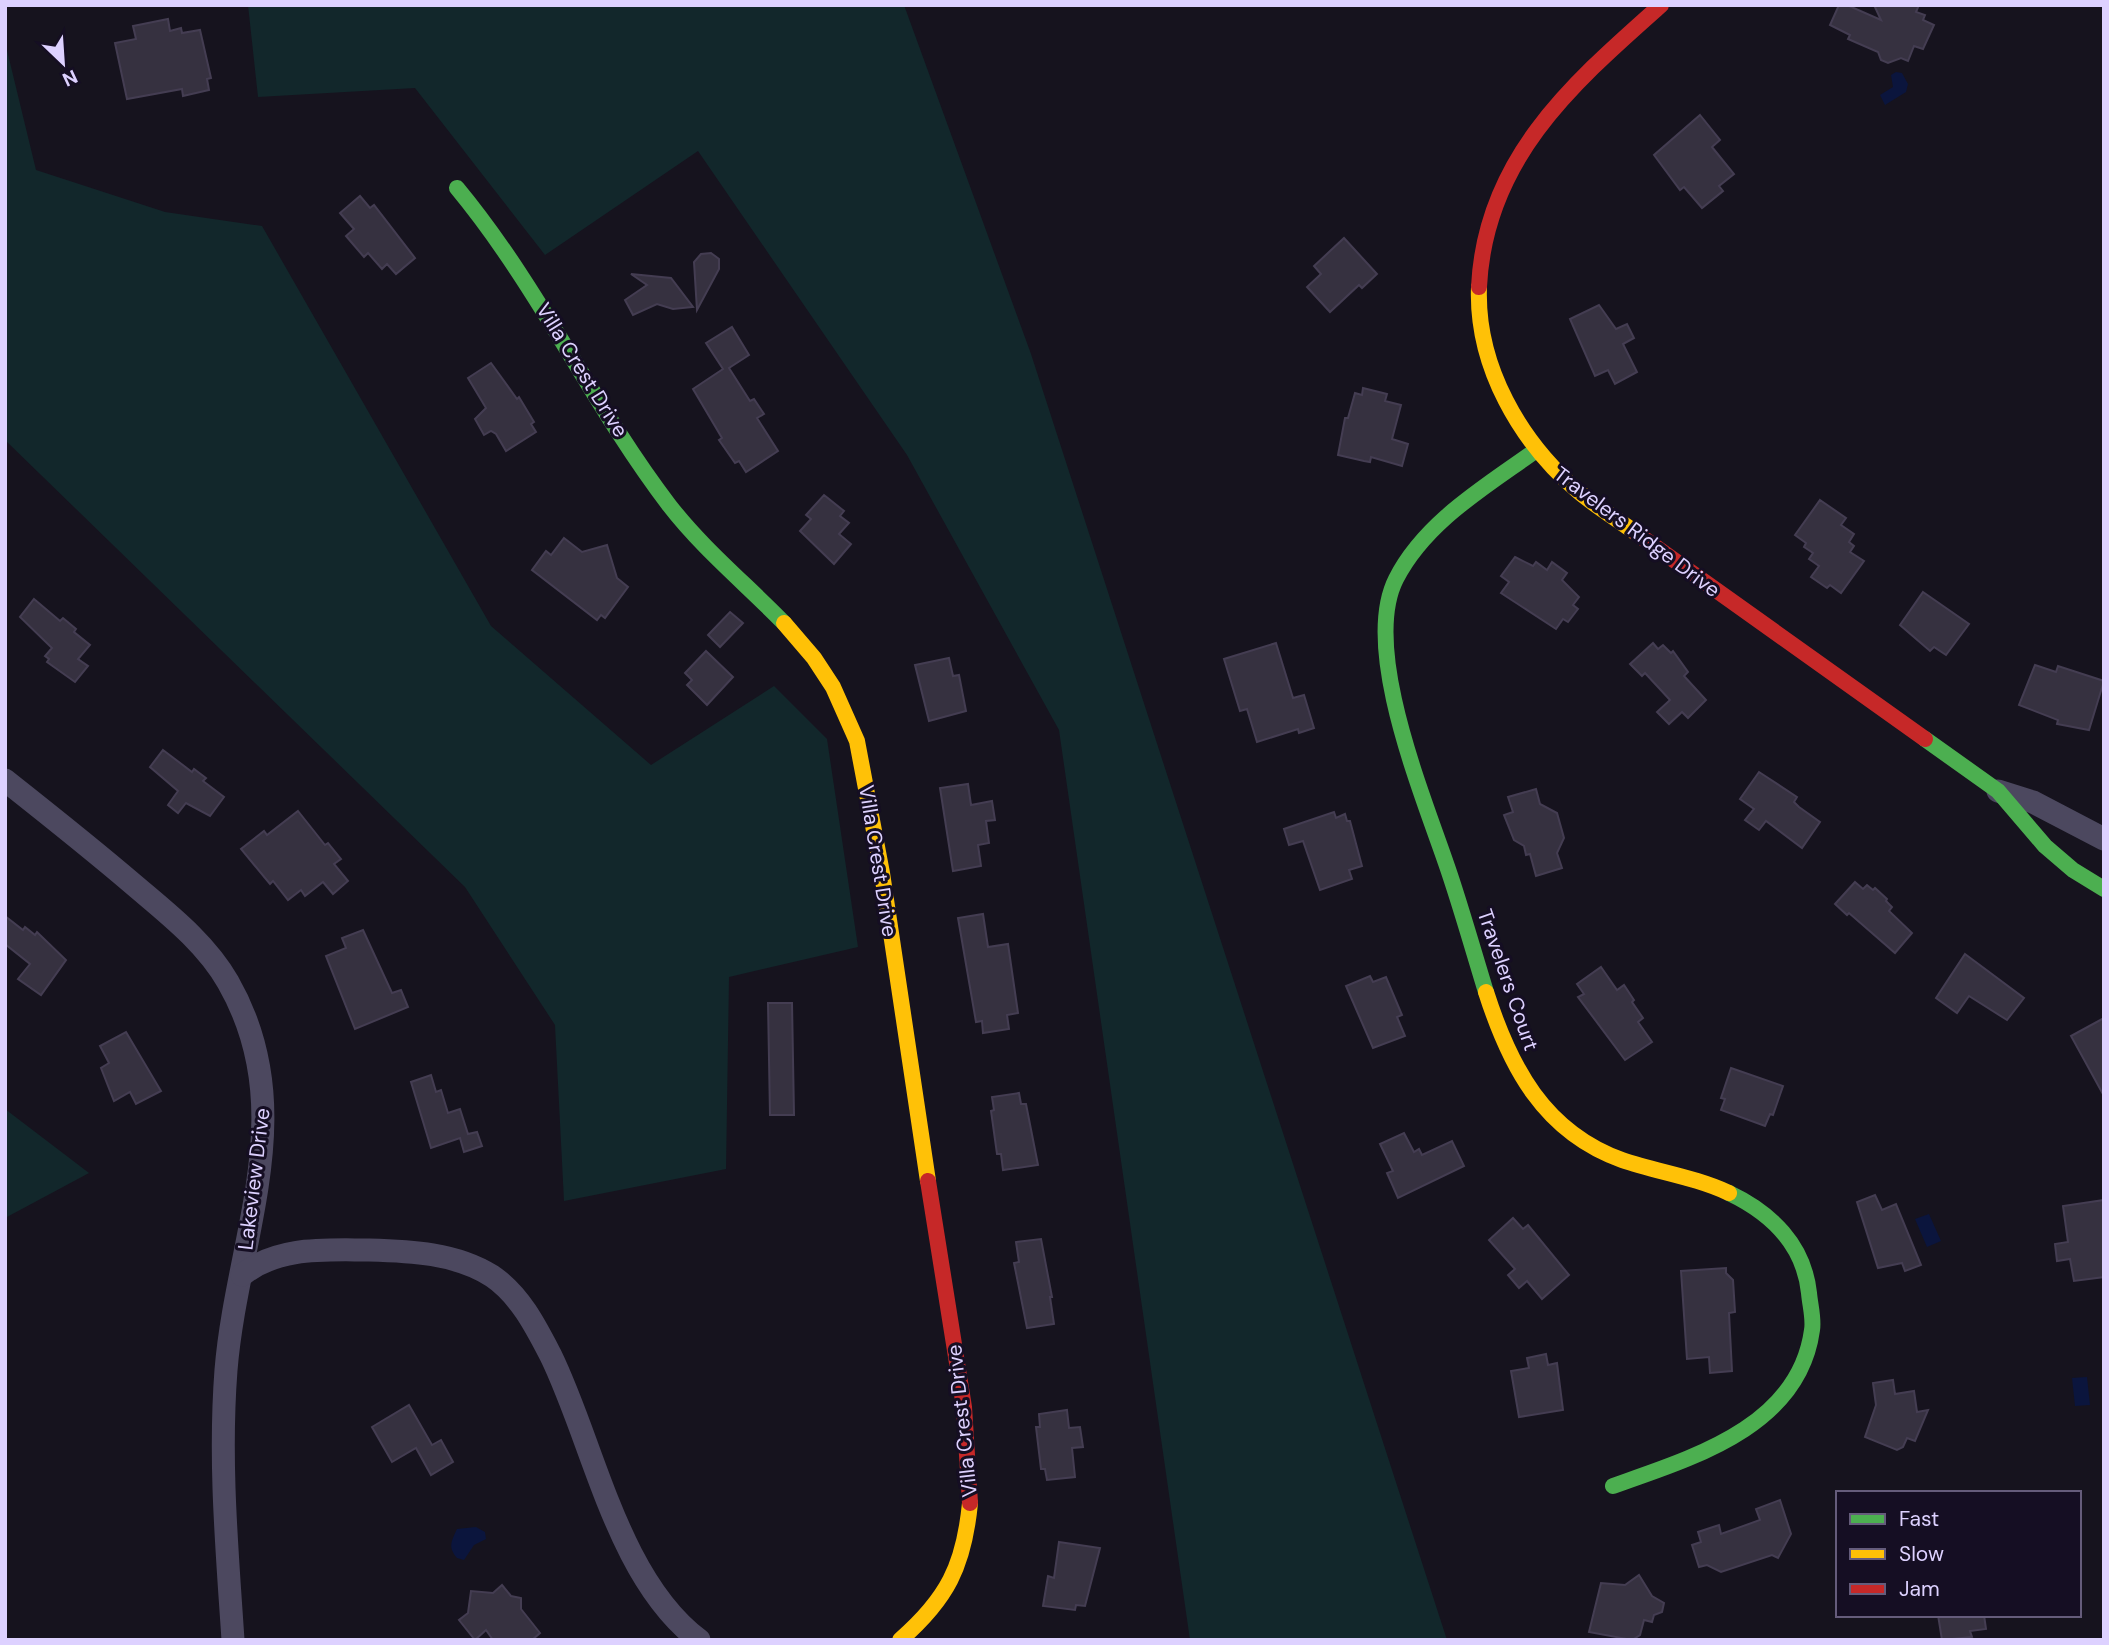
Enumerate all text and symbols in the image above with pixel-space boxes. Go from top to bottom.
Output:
north arrow [28,28,98,98]
text: N [58,64,82,92]
street label: Villa Crest Drive [529,298,635,443]
street label: Travelers Ridge Drive [1548,460,1726,604]
street label: Villa Crest Drive [852,783,904,939]
street label: Travelers Court [1471,906,1545,1054]
street label: Lakeview Drive [231,1106,277,1252]
street label: Villa Crest Drive [940,1343,984,1499]
legend [1836,1491,2081,1617]
text: Fast [1899,1505,1939,1533]
text: Slow [1899,1540,1944,1568]
text: Jam [1899,1575,1940,1603]

